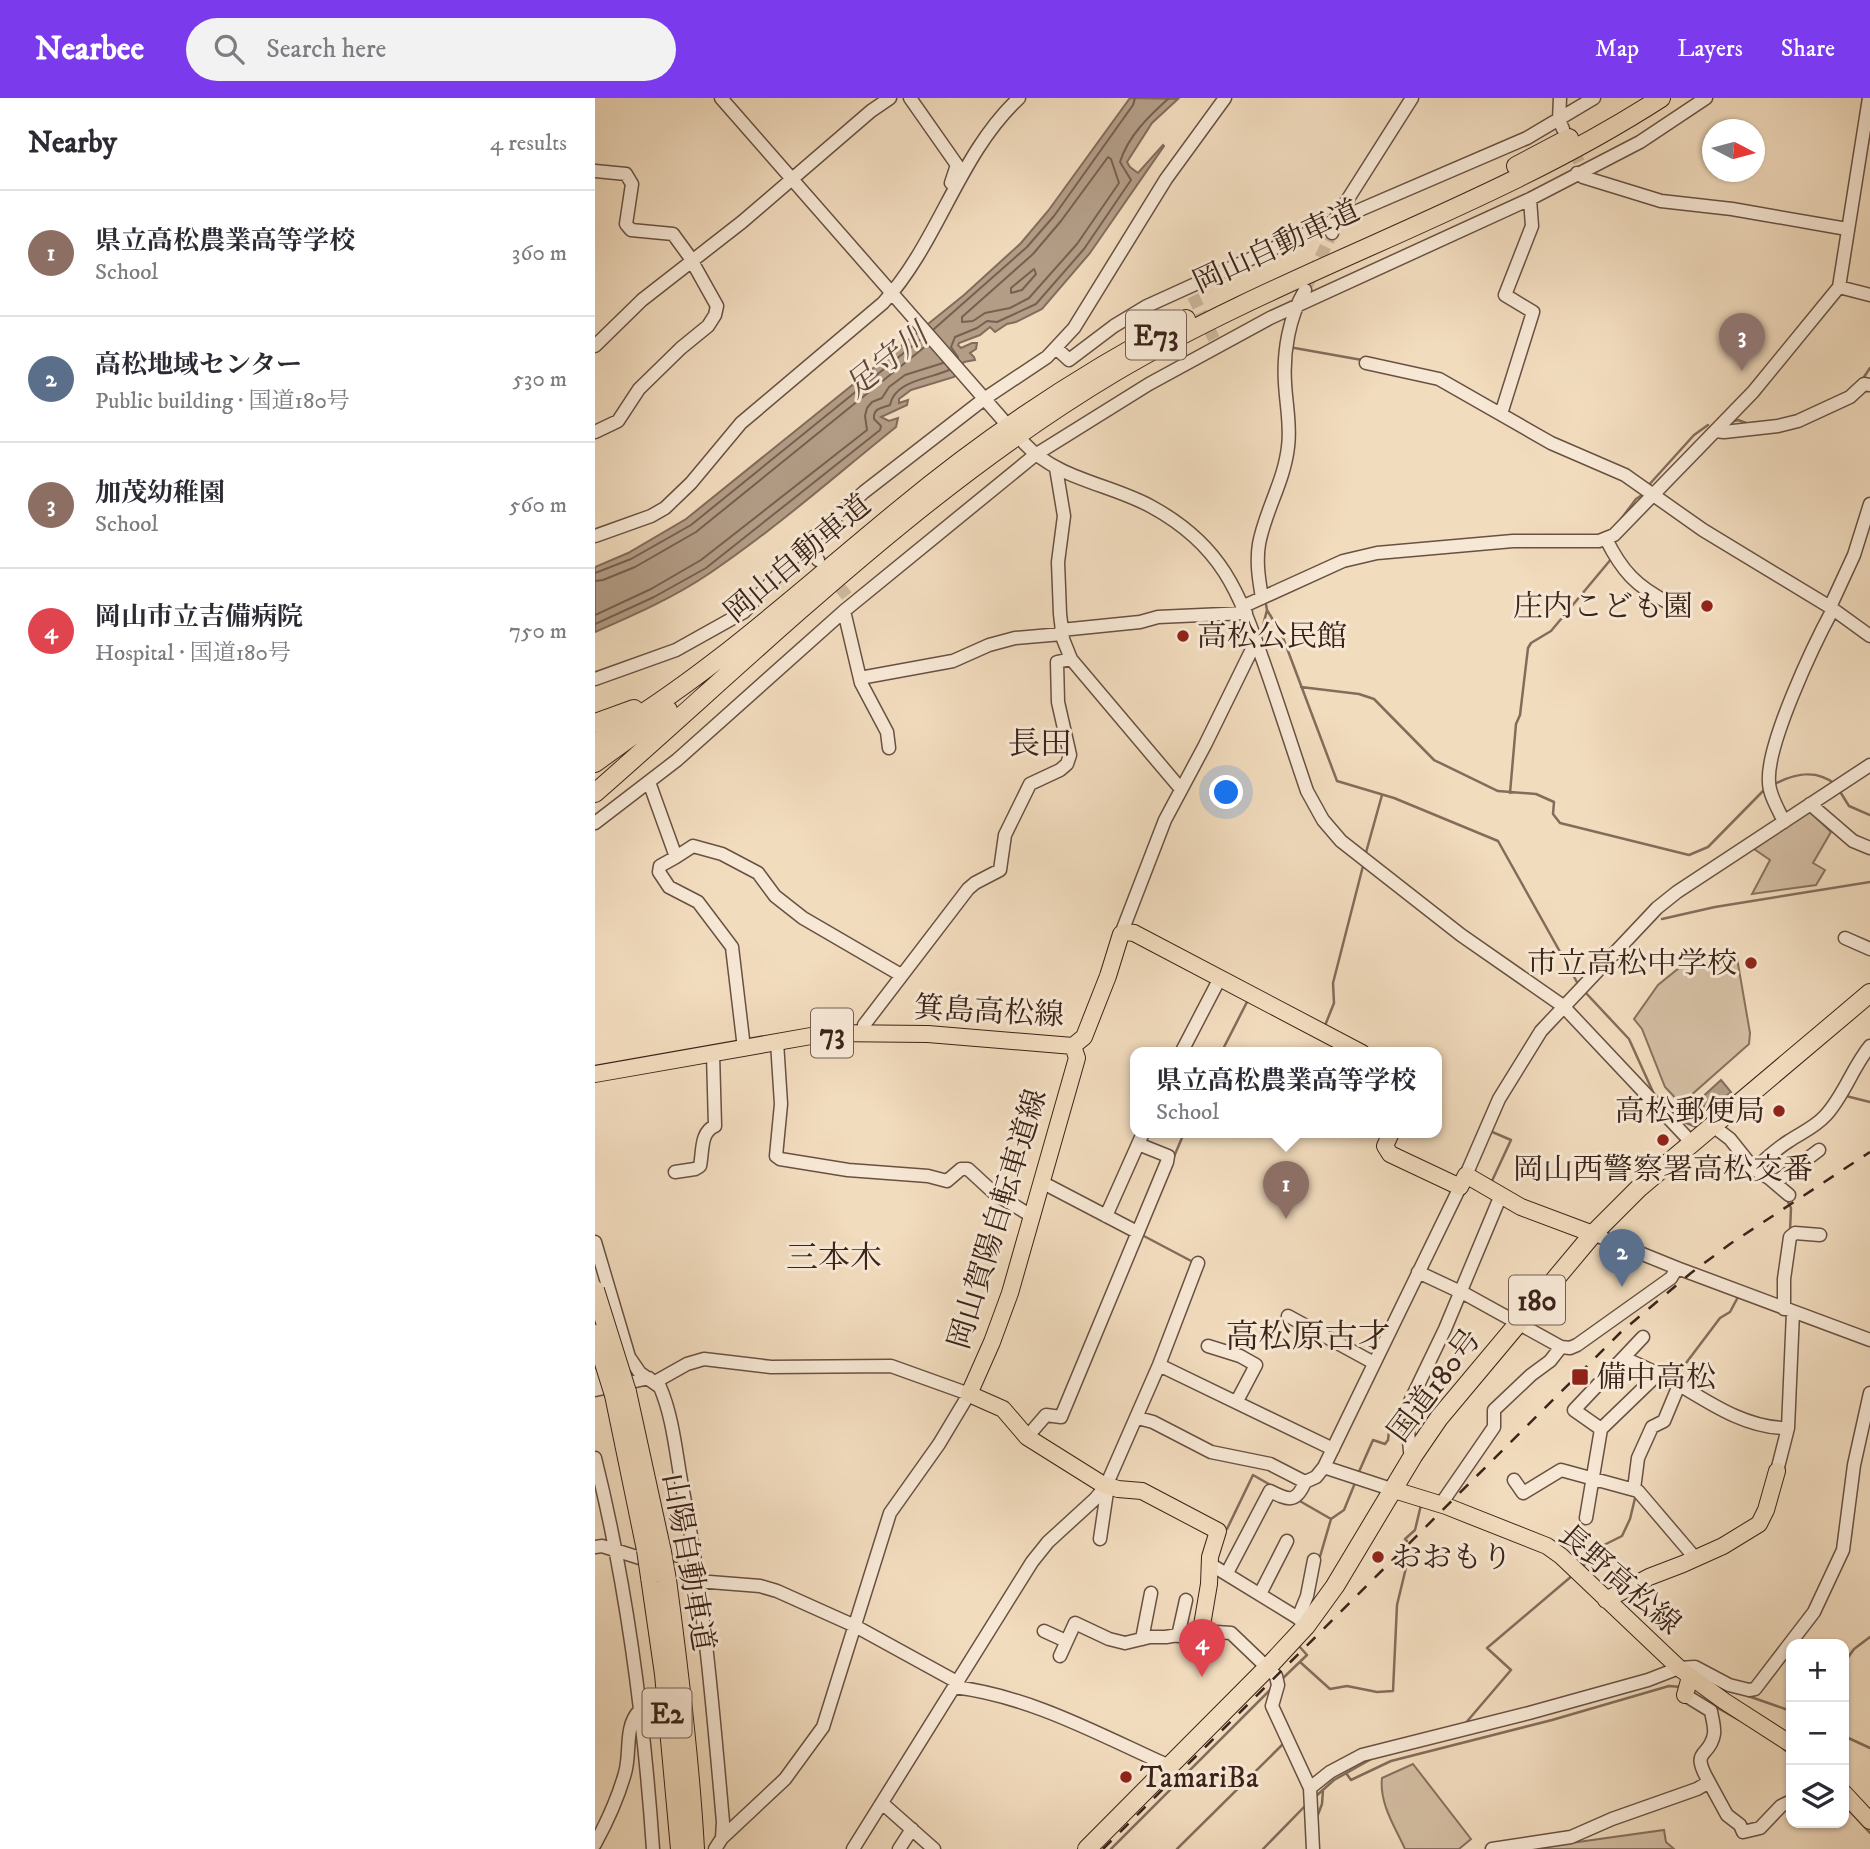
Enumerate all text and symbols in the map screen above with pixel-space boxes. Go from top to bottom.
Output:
search box [186,18,676,81]
text: Nearbee [35,29,144,70]
icon: search [210,30,248,68]
text: Search here [266,33,386,66]
text: Map [1595,34,1639,64]
text: Layers [1677,34,1743,64]
text: Share [1781,34,1835,64]
north arrow [1702,119,1765,182]
text: Nearby [28,125,117,162]
text: 4 results [490,129,567,158]
street label: 岡山自動車道 [1187,193,1366,302]
text: 県立高松農業高等学校 [95,225,355,258]
text: 1 [47,239,55,268]
text: 360 m [512,239,567,268]
text: School [95,258,158,287]
road number: E73 [1126,310,1186,360]
pin: 3 [1719,313,1765,371]
water label: 足守川 [837,314,939,407]
text: 高松地域センター [95,349,302,382]
text: 2 [45,365,57,394]
text: 530 m [512,365,567,394]
text: Public building · 国道180号 [95,387,350,416]
text: 加茂幼稚園 [95,477,225,510]
street label: 岡山自動車道 [717,487,879,631]
text: 3 [47,491,55,520]
text: 560 m [509,491,567,520]
text: School [95,510,158,539]
place label: 庄内こども園 [1513,589,1693,626]
marker: 庄内こども園 [1699,598,1715,614]
text: 岡山市立吉備病院 [95,601,303,634]
text: 4 [44,617,58,646]
text: 750 m [509,617,567,646]
place label: 高松公民館 [1197,619,1347,656]
marker: 高松公民館 [1175,628,1191,644]
text: Hospital · 国道180号 [95,639,291,668]
district label: 長田 [1008,725,1072,765]
your location [1209,775,1243,809]
place label: 市立高松中学校 [1527,946,1737,983]
marker: 市立高松中学校 [1743,955,1759,971]
street label: 箕島高松線 [913,990,1065,1035]
road number: 73 [811,1009,853,1058]
popup [1130,1047,1442,1138]
text: 県立高松農業高等学校 [1156,1065,1416,1098]
street label: 岡山賀陽自転車道線 [941,1085,1056,1354]
place label: 高松郵便局 [1615,1094,1765,1131]
text: School [1156,1098,1219,1127]
marker: 高松郵便局 [1771,1103,1787,1119]
marker: 岡山西警察署高松交番 [1655,1132,1671,1148]
place label: 岡山西警察署高松交番 [1513,1152,1813,1189]
pin: 1 [1263,1161,1309,1219]
pin: 2 [1599,1229,1645,1287]
district label: 三本木 [786,1239,882,1279]
road number: 180 [1509,1276,1565,1324]
district label: 高松原古才 [1226,1317,1391,1358]
street label: 国道180号 [1381,1322,1490,1450]
place label: 備中高松 [1596,1360,1716,1397]
marker: 備中高松 [1570,1367,1590,1387]
street label: 山陽自動車道 [654,1470,721,1654]
street label: 長野高松線 [1550,1517,1688,1643]
place label: おおもり [1392,1540,1512,1577]
marker: おおもり [1370,1549,1386,1565]
pin: 4 [1179,1619,1225,1677]
map controls [1786,1639,1849,1828]
button: + [1786,1639,1849,1702]
road number: E2 [643,1688,691,1738]
button: − [1786,1702,1849,1765]
place label: TamariBa [1140,1760,1259,1797]
button: layers [1786,1765,1849,1828]
marker: TamariBa [1118,1769,1134,1785]

